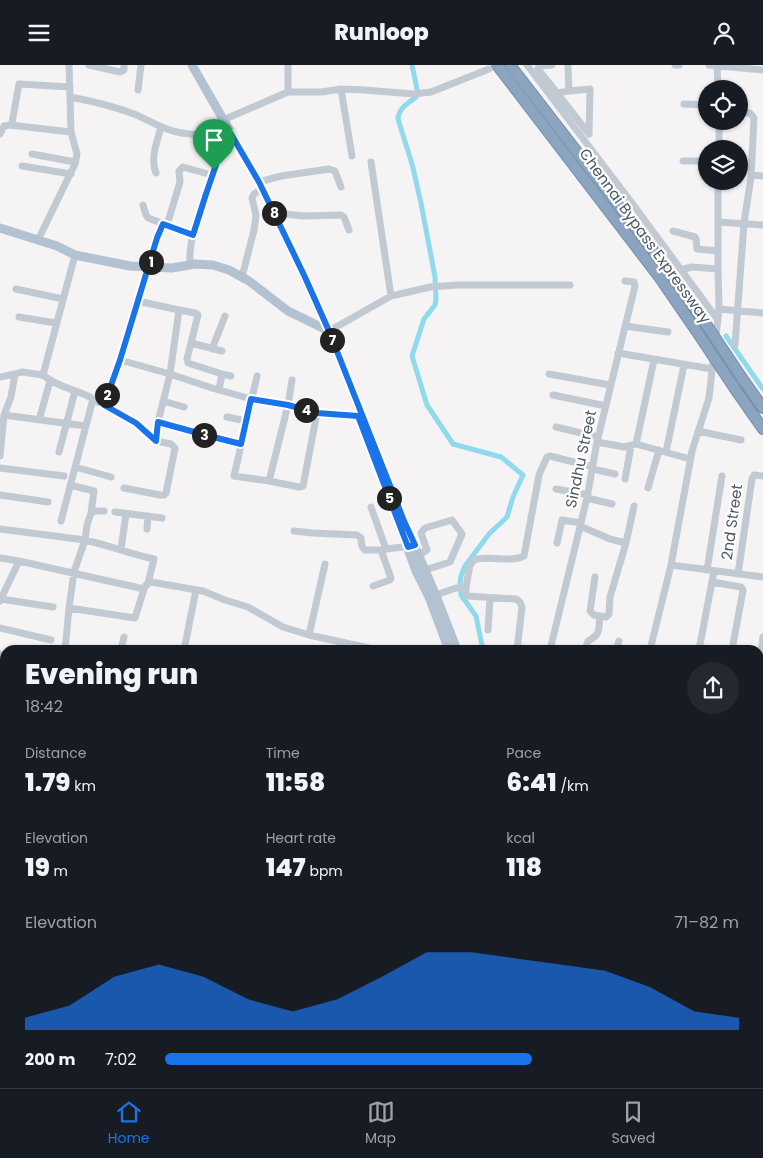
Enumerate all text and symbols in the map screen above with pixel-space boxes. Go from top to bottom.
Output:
text: Runloop [334,17,429,48]
icon: menu [25,19,53,47]
icon: person [710,19,738,47]
map controls [698,80,748,190]
button: locate [698,80,748,130]
pin [193,119,235,170]
icon: arrive [200,126,228,154]
button: layers [698,140,748,190]
street label: Chennai Bypass Expressway [575,144,716,328]
pin: 8 [262,201,286,225]
text: 8 [270,203,279,223]
pin: 1 [138,249,164,275]
text: 1 [149,252,154,272]
pin: 7 [320,327,344,353]
text: 7 [329,330,336,350]
pin: 2 [94,383,120,407]
text: 2 [104,385,112,405]
pin: 4 [294,397,318,423]
text: 4 [302,400,311,420]
street label: Sindhu Street [560,408,601,510]
pin: 3 [192,423,216,447]
text: 3 [200,425,209,445]
street label: 2nd Street [716,483,747,561]
pin: 5 [376,485,402,511]
text: 5 [385,488,394,508]
text: Evening run [25,655,198,694]
button: share [687,662,739,714]
text: 18:42 [25,695,63,718]
text: Distance [25,743,86,763]
text: Time [266,743,300,763]
text: Pace [506,743,541,763]
text: 1.79 [25,765,70,800]
text: 11:58 [266,765,325,800]
text: 6:41 [506,765,557,800]
text: km [70,776,96,796]
text: /km [557,776,589,796]
text: Elevation [25,828,88,848]
text: Heart rate [266,828,336,848]
text: kcal [506,828,535,848]
text: 19 [25,850,50,885]
text: 147 [266,850,306,885]
text: 118 [506,850,542,885]
text: m [50,861,68,881]
text: bpm [306,861,343,881]
text: Elevation [25,911,97,934]
text: 71–82 m [674,911,739,934]
text: 200 m [25,1048,75,1071]
text: 7:02 [105,1048,136,1071]
tab: Home [108,1098,150,1149]
tab: Map [365,1098,396,1149]
tab: Saved [612,1098,655,1149]

